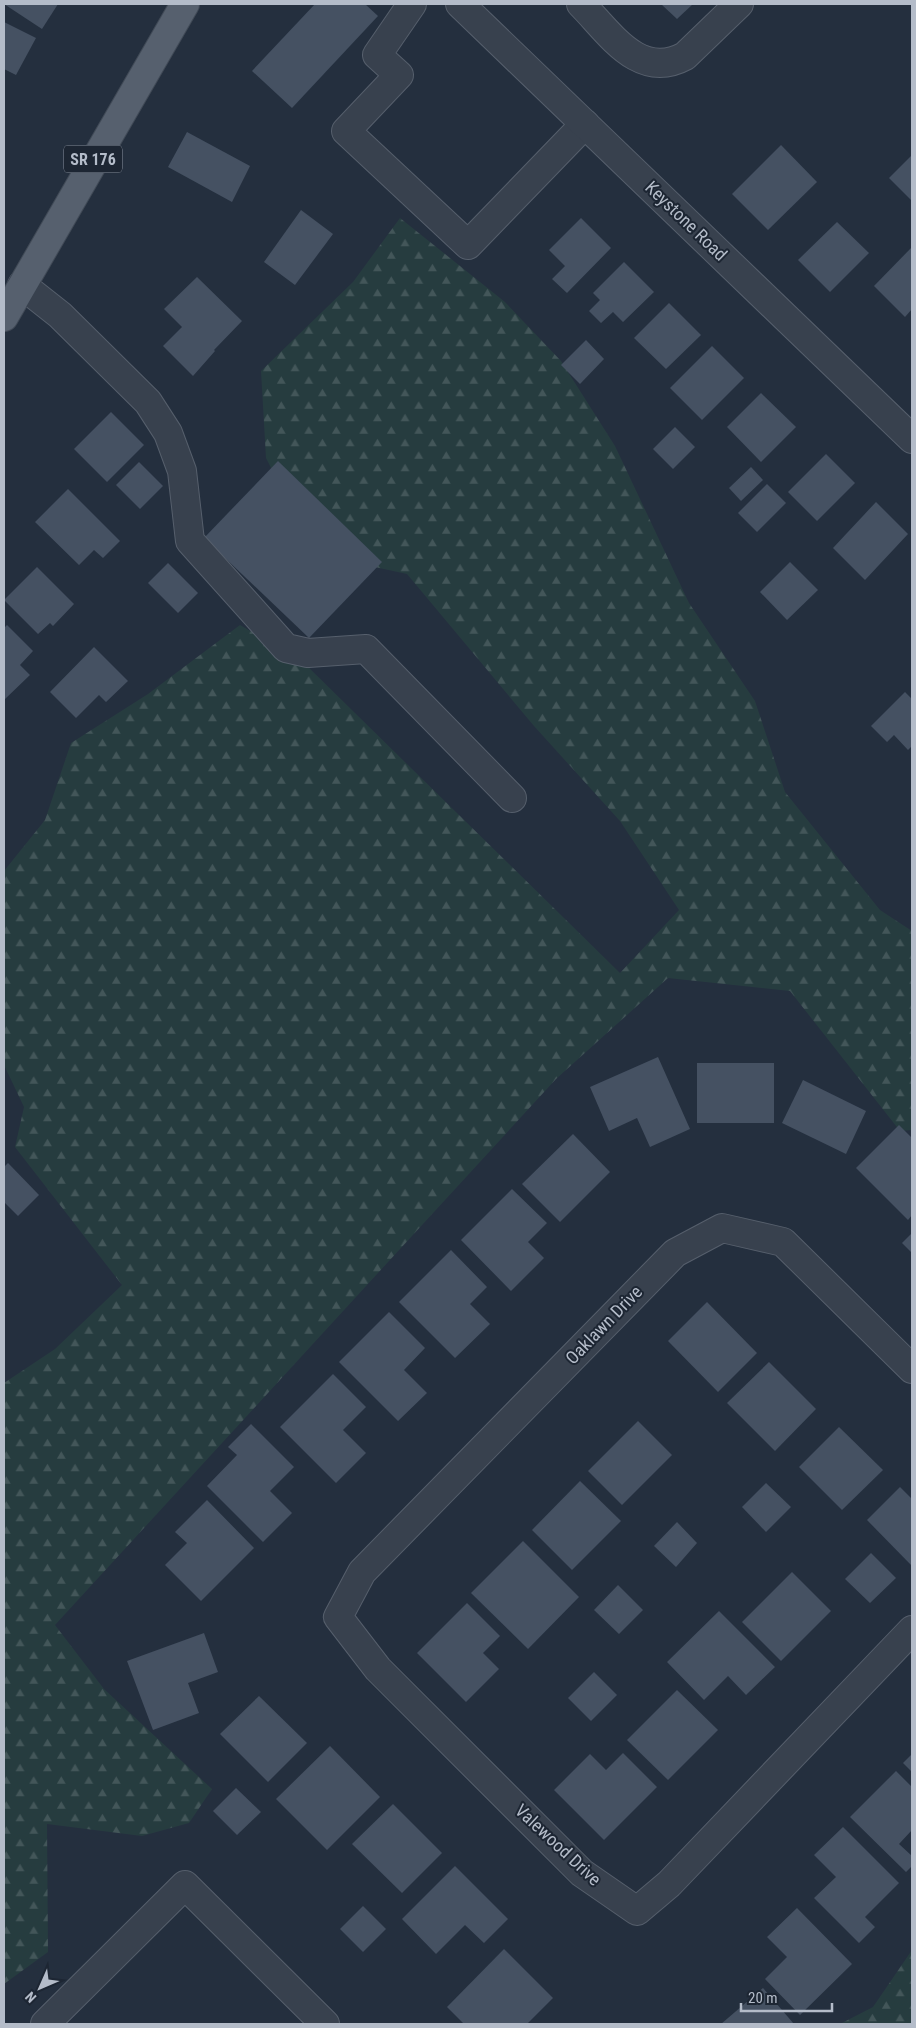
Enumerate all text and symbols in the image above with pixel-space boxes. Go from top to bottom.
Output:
road number: SR 176 [64,146,122,172]
street label: Keystone Road [641,177,731,265]
street label: Oaklawn Drive [561,1281,646,1368]
street label: Valewood Drive [511,1800,606,1890]
north arrow [15,1963,65,2013]
scale bar [741,1980,832,2012]
text: N [22,1989,39,2006]
text: 20 m [748,1989,778,2007]

